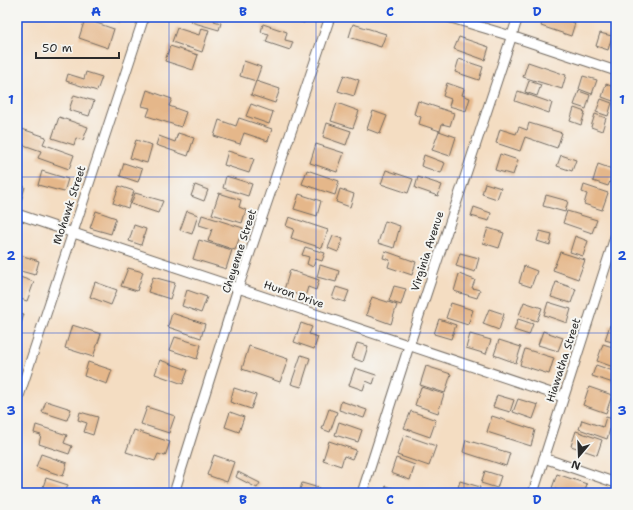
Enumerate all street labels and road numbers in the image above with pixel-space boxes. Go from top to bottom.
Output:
street label: Mohawk Street [50,164,89,247]
street label: Cheyenne Street [219,207,260,295]
street label: Virginia Avenue [407,209,448,293]
street label: Huron Drive [262,277,326,312]
street label: Hiawatha Street [543,316,584,404]

